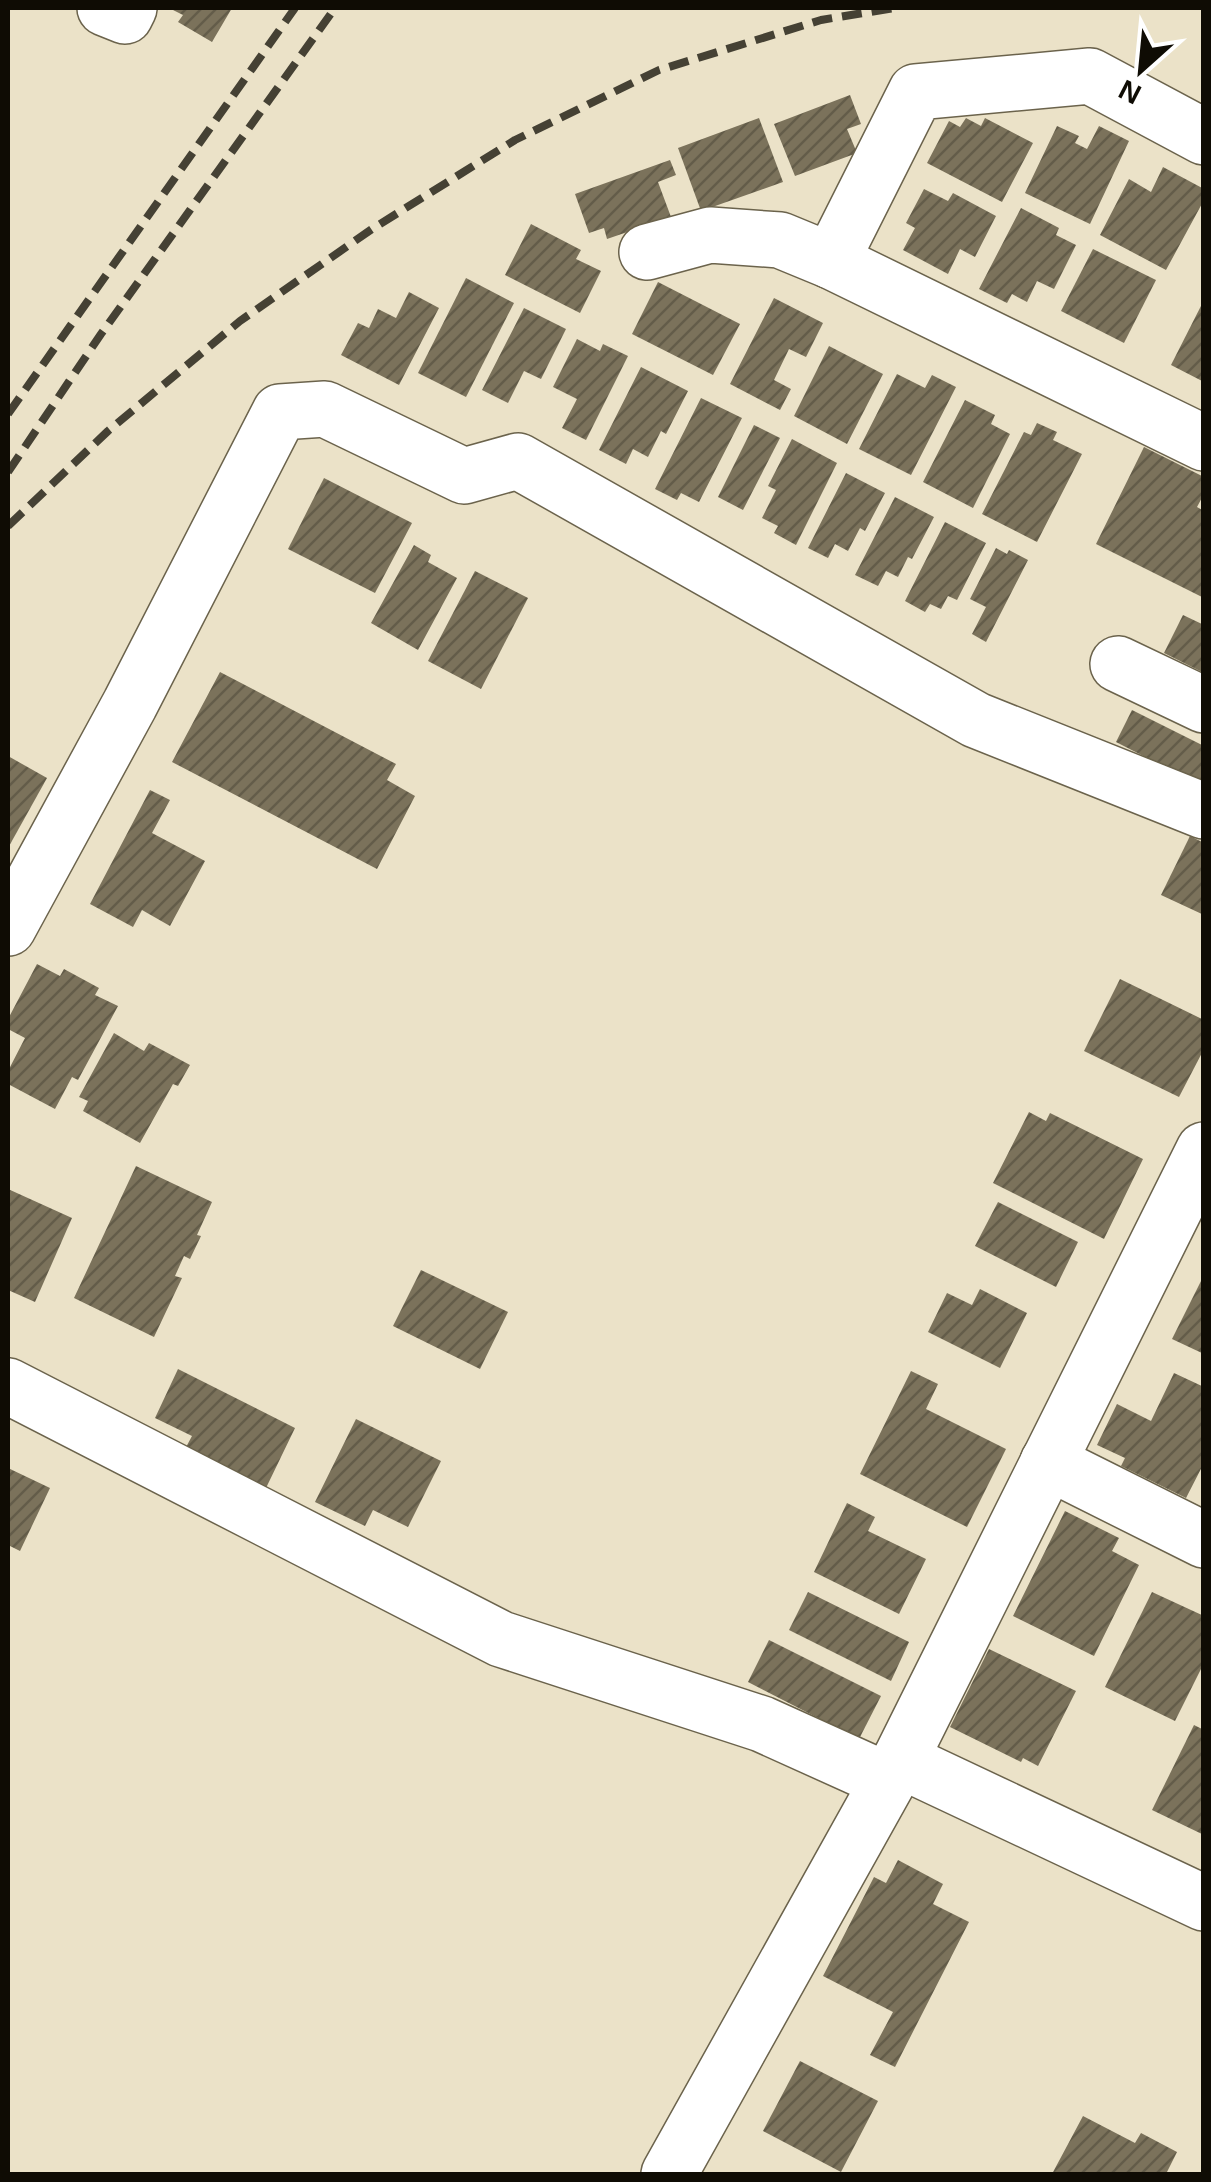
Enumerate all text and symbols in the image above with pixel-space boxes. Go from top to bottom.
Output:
north arrow [1091,20,1191,120]
text: N [1114,73,1146,110]

